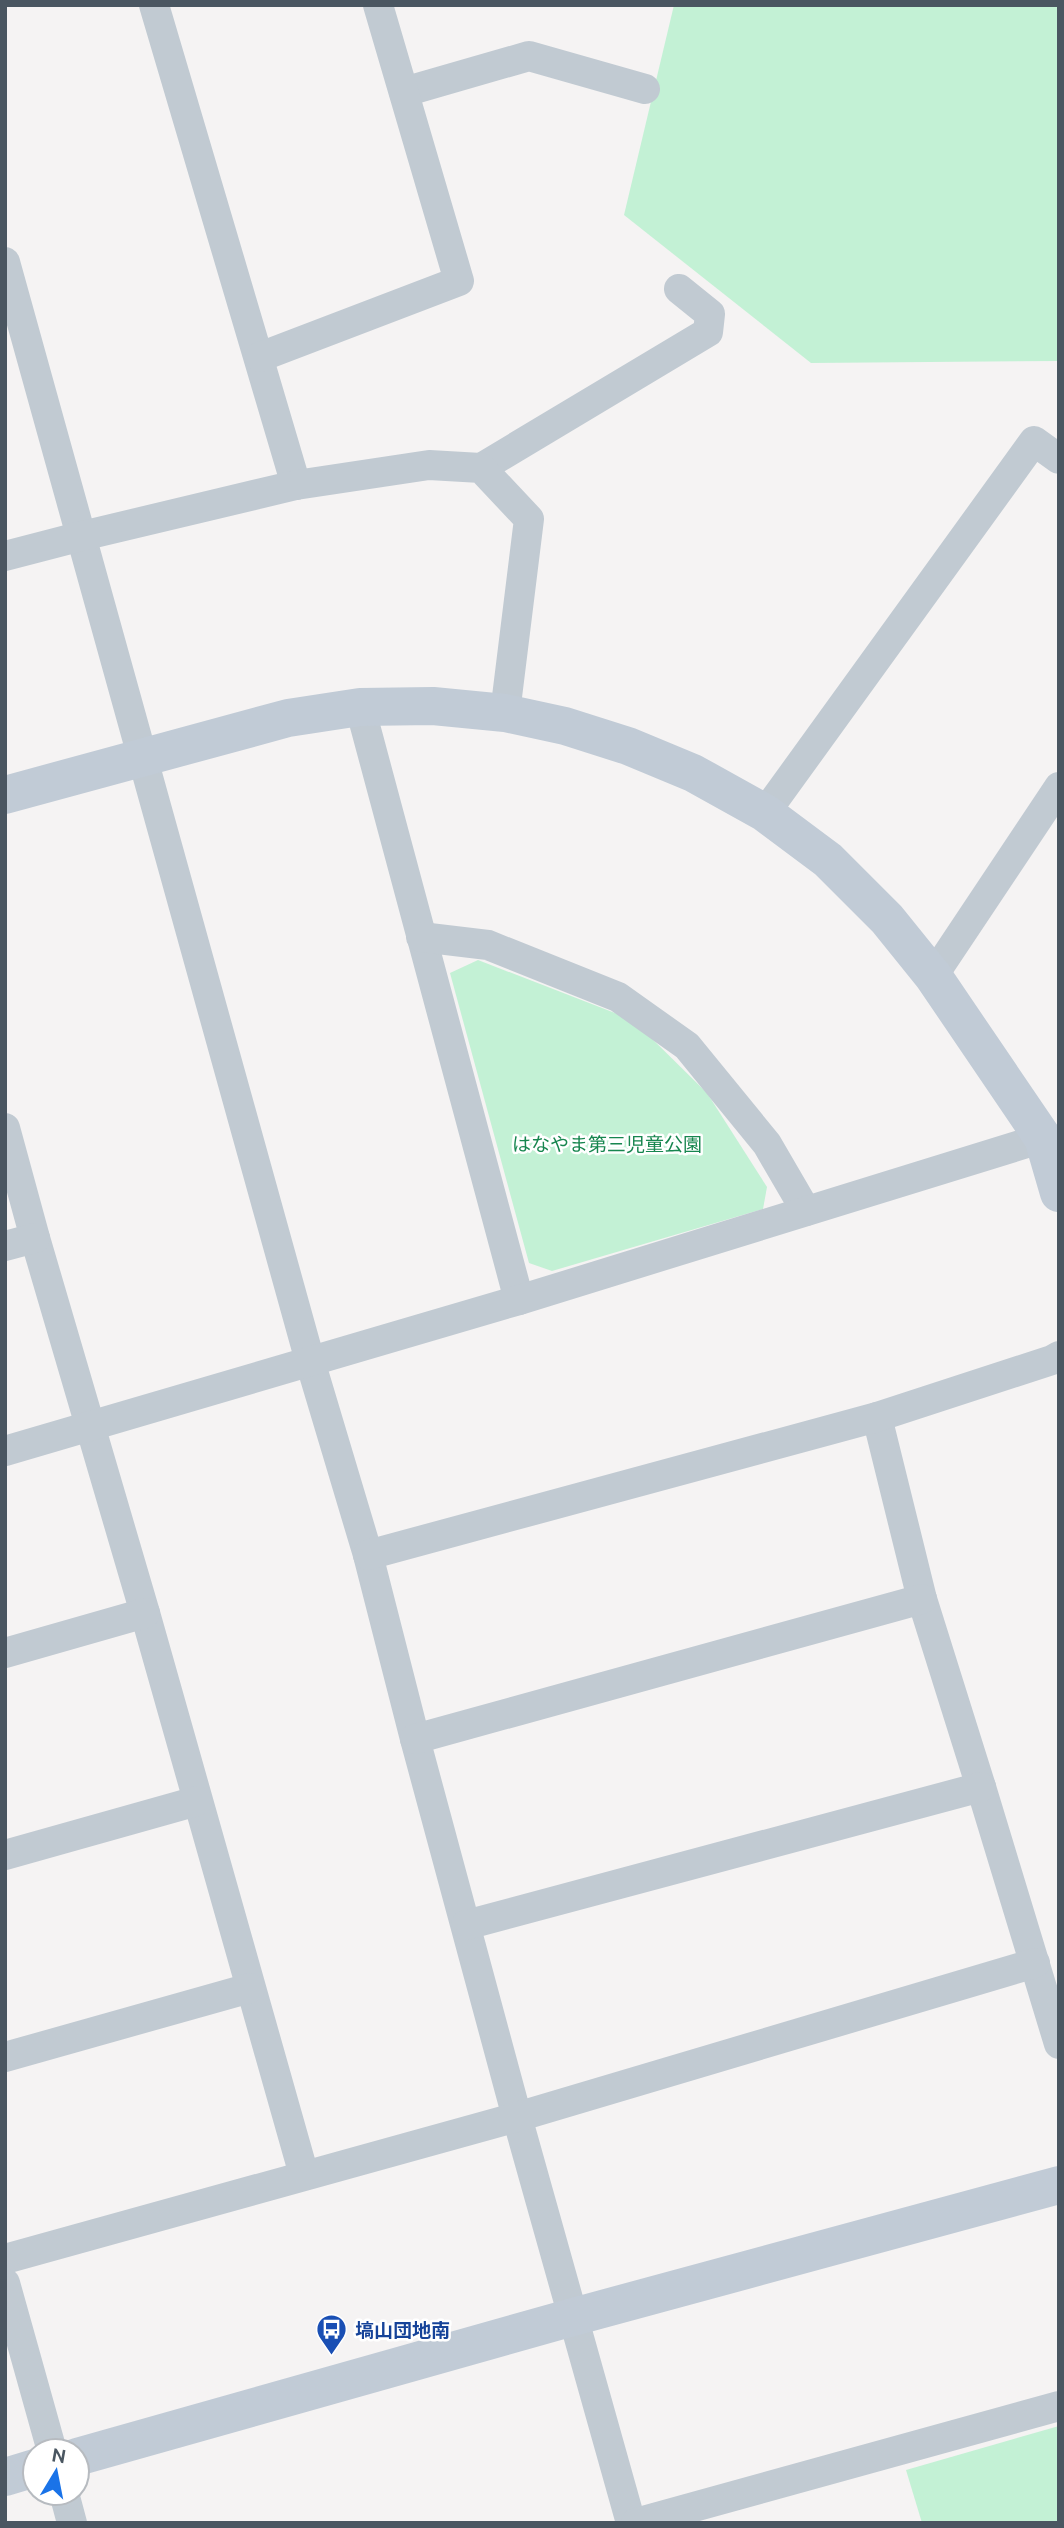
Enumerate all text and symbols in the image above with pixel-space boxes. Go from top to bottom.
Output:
park label: はなやま第三児童公園 [512,1133,702,1155]
bus stop icon: 塙山団地南 [315,2313,349,2357]
place label: 塙山団地南 [355,2319,450,2341]
north arrow [21,2437,91,2507]
text: N [50,2443,68,2467]

